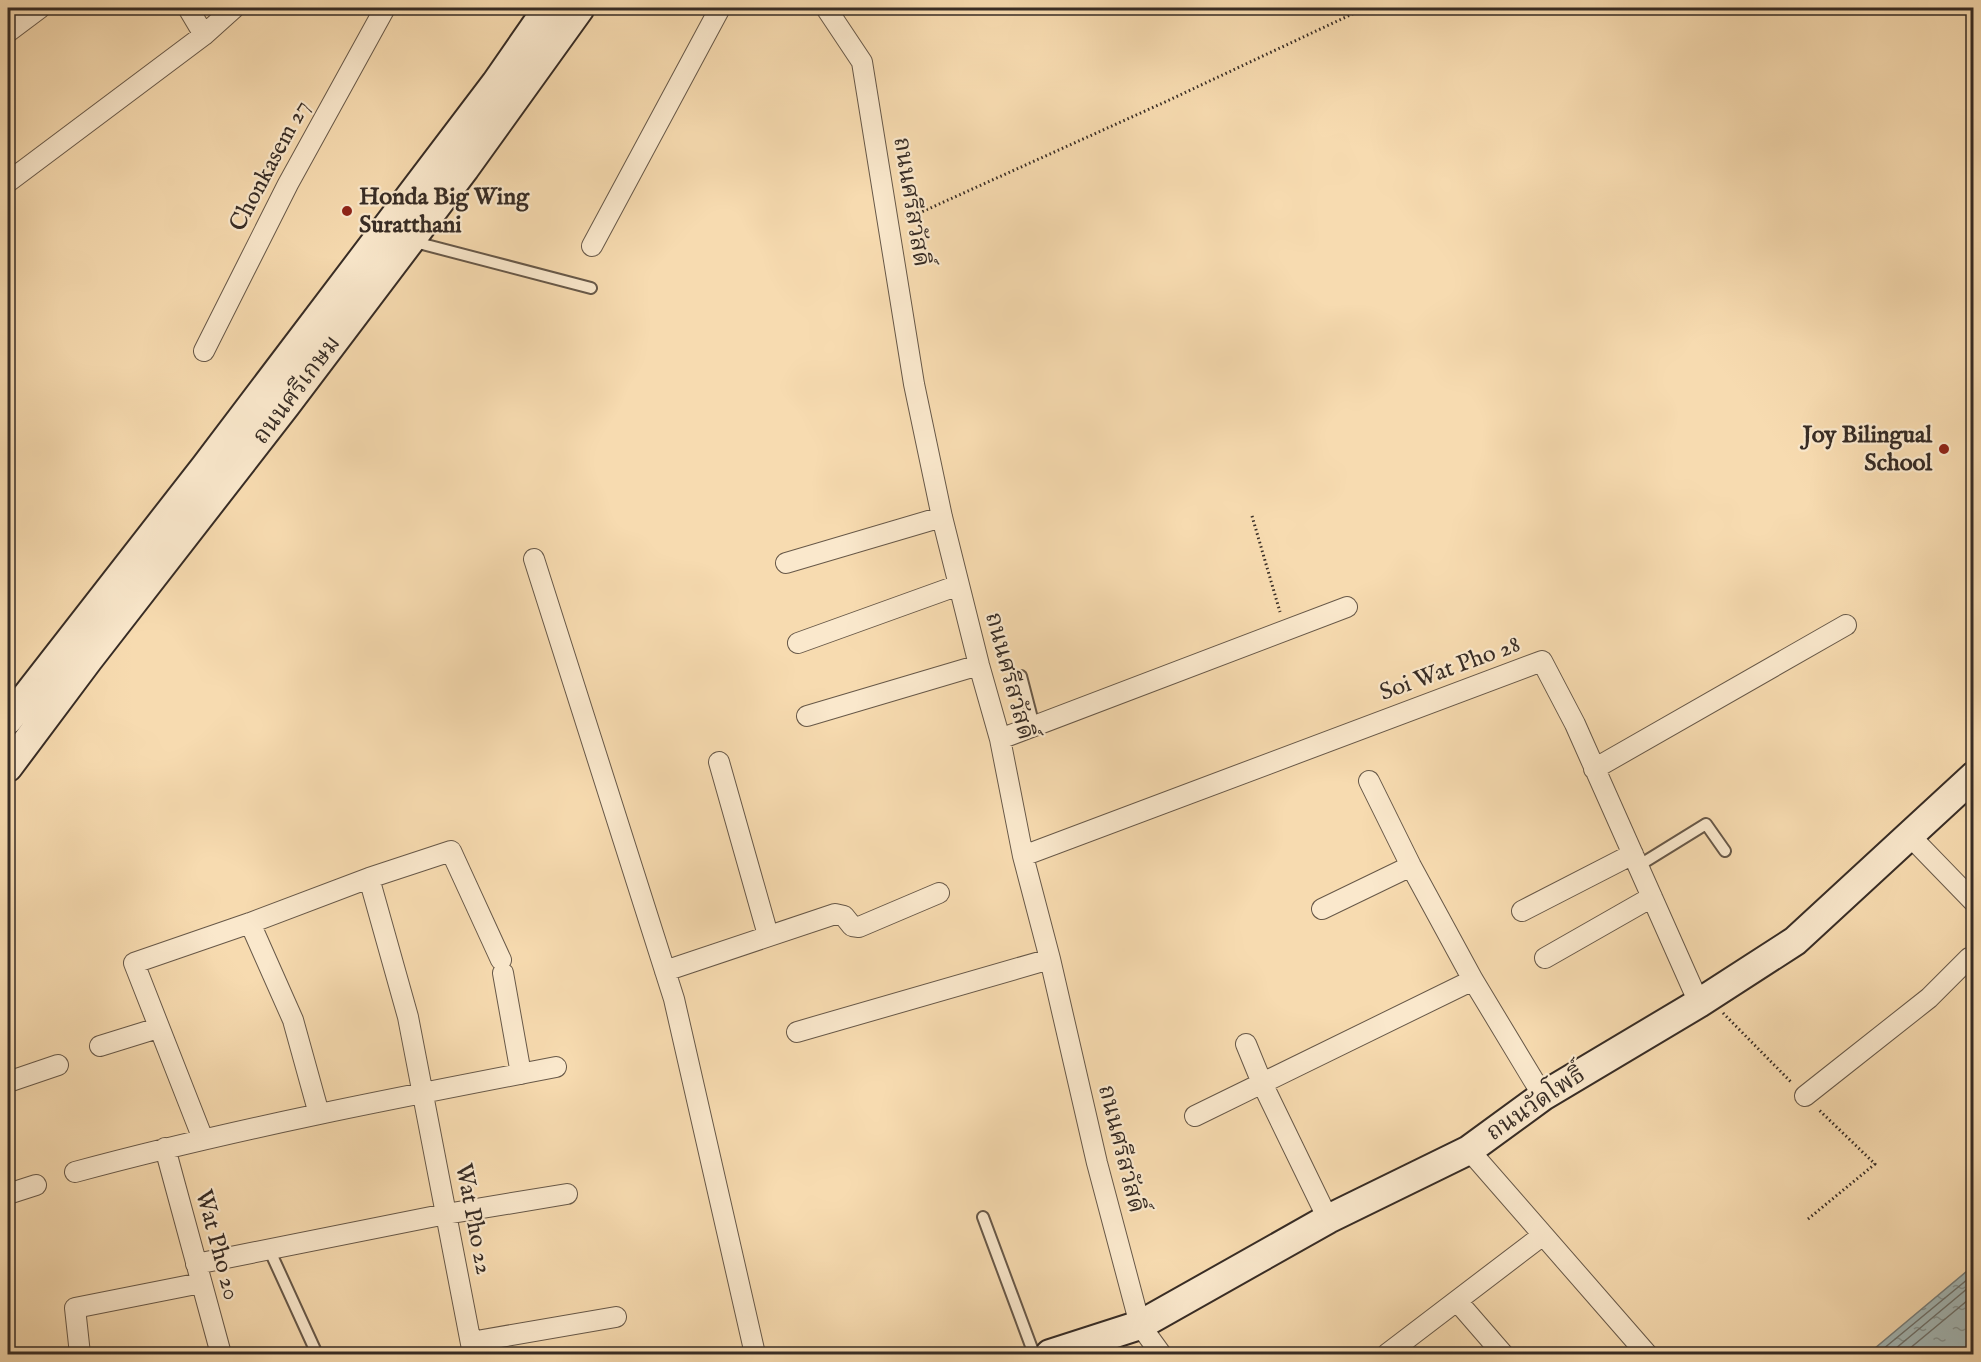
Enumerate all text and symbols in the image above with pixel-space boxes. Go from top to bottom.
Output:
street label: Chonkasem 27 [222,95,318,237]
street label: ถนนศรีสวัสดิ์ [885,134,940,270]
place label: Honda Big Wing Suratthani [359,182,530,241]
marker: Honda Big Wing Suratthani [340,204,354,218]
street label: ถนนศรีเกษม [246,329,348,451]
place label: Joy Bilingual School [1800,420,1932,479]
marker: Joy Bilingual School [1937,442,1951,456]
street label: ถนนศรีสวัสดิ์ [977,608,1045,745]
street label: Soi Wat Pho 28 [1375,629,1525,709]
street label: ถนนวัดโพธิ์ [1478,1055,1593,1149]
street label: ถนนศรีสวัสดิ์ [1090,1081,1156,1218]
street label: Wat Pho 22 [447,1161,499,1277]
street label: Wat Pho 20 [187,1186,247,1304]

